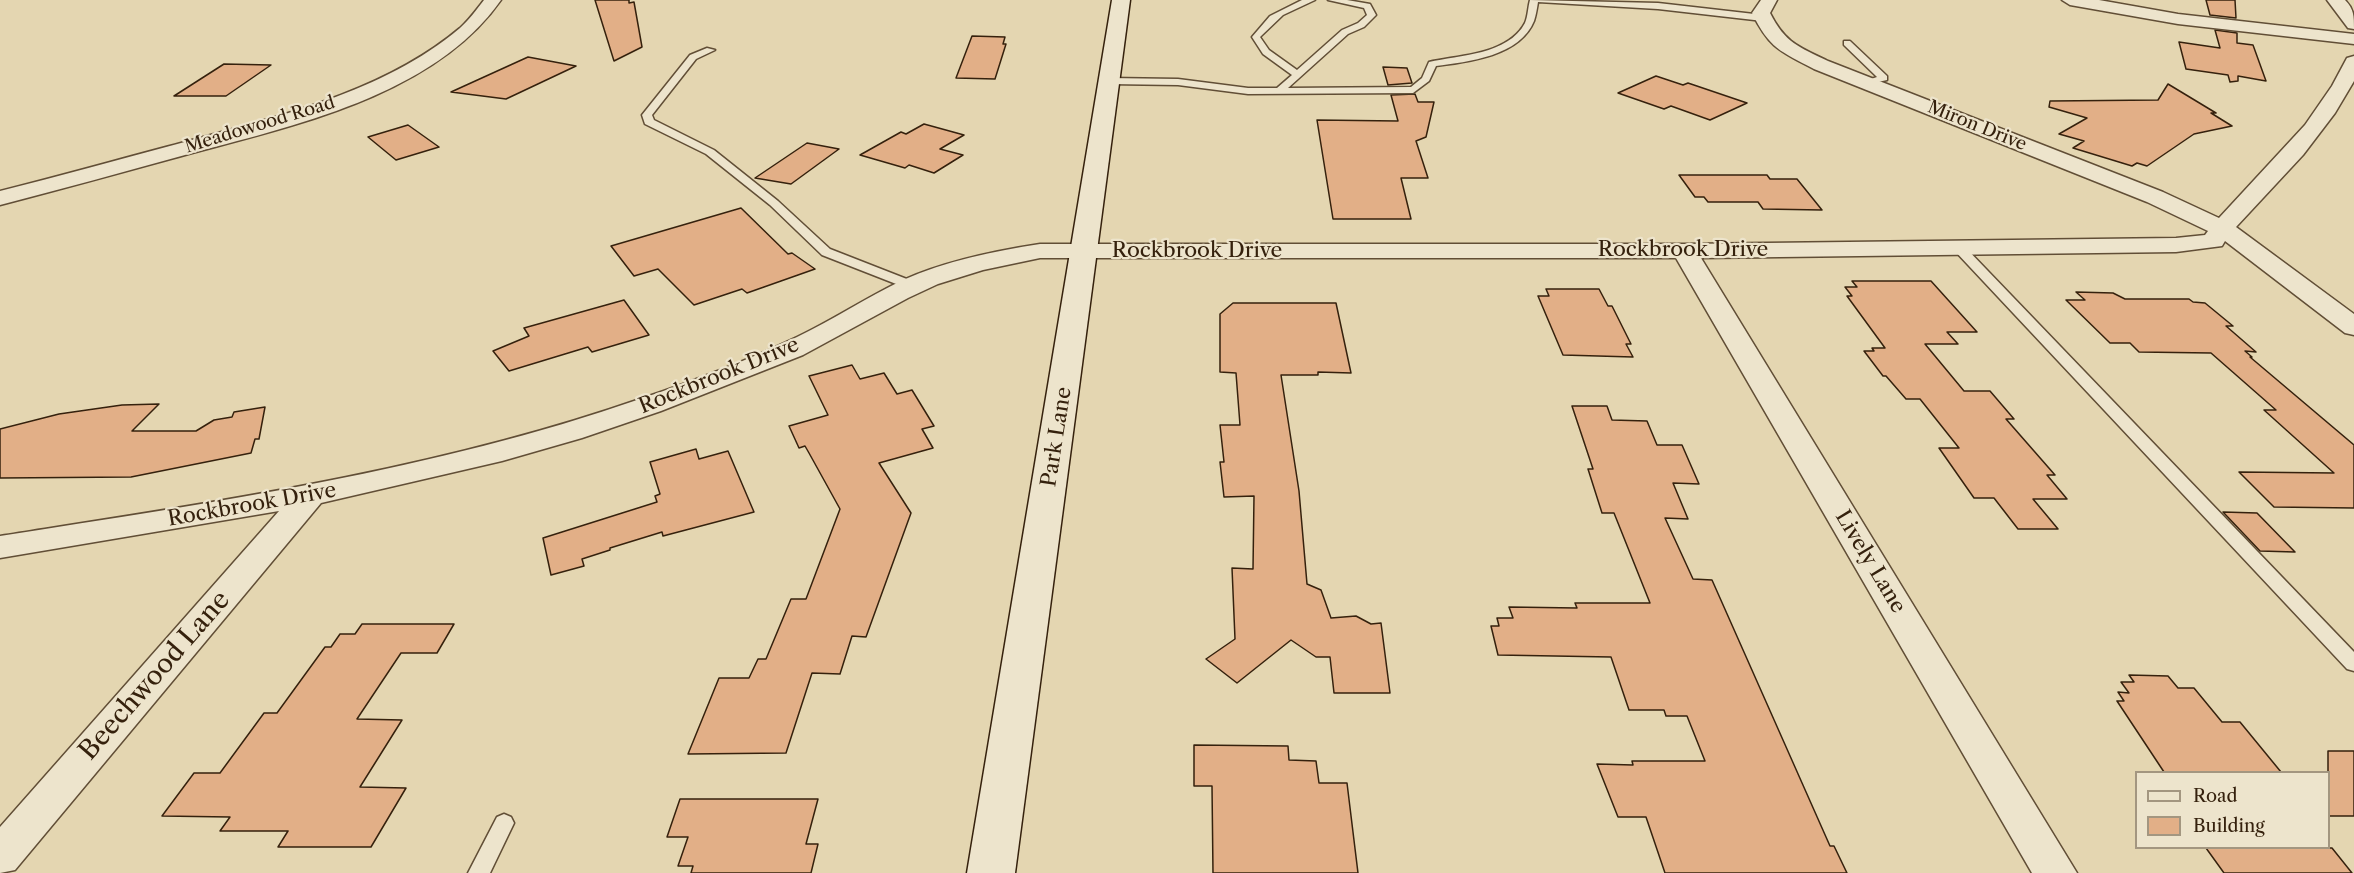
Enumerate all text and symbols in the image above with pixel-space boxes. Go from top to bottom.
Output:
street label: Meadowood Road [182,92,338,158]
street label: Miron Drive [1924,96,2030,156]
street label: Rockbrook Drive [1598,237,1768,263]
street label: Rockbrook Drive [1112,238,1282,264]
street label: Rockbrook Drive [635,332,803,420]
street label: Park Lane [1037,385,1077,489]
street label: Rockbrook Drive [166,478,338,532]
street label: Lively Lane [1829,506,1911,618]
street label: Beechwood Lane [73,585,237,767]
legend [2135,771,2330,849]
text: Road [2193,785,2238,807]
text: Building [2193,815,2265,837]

